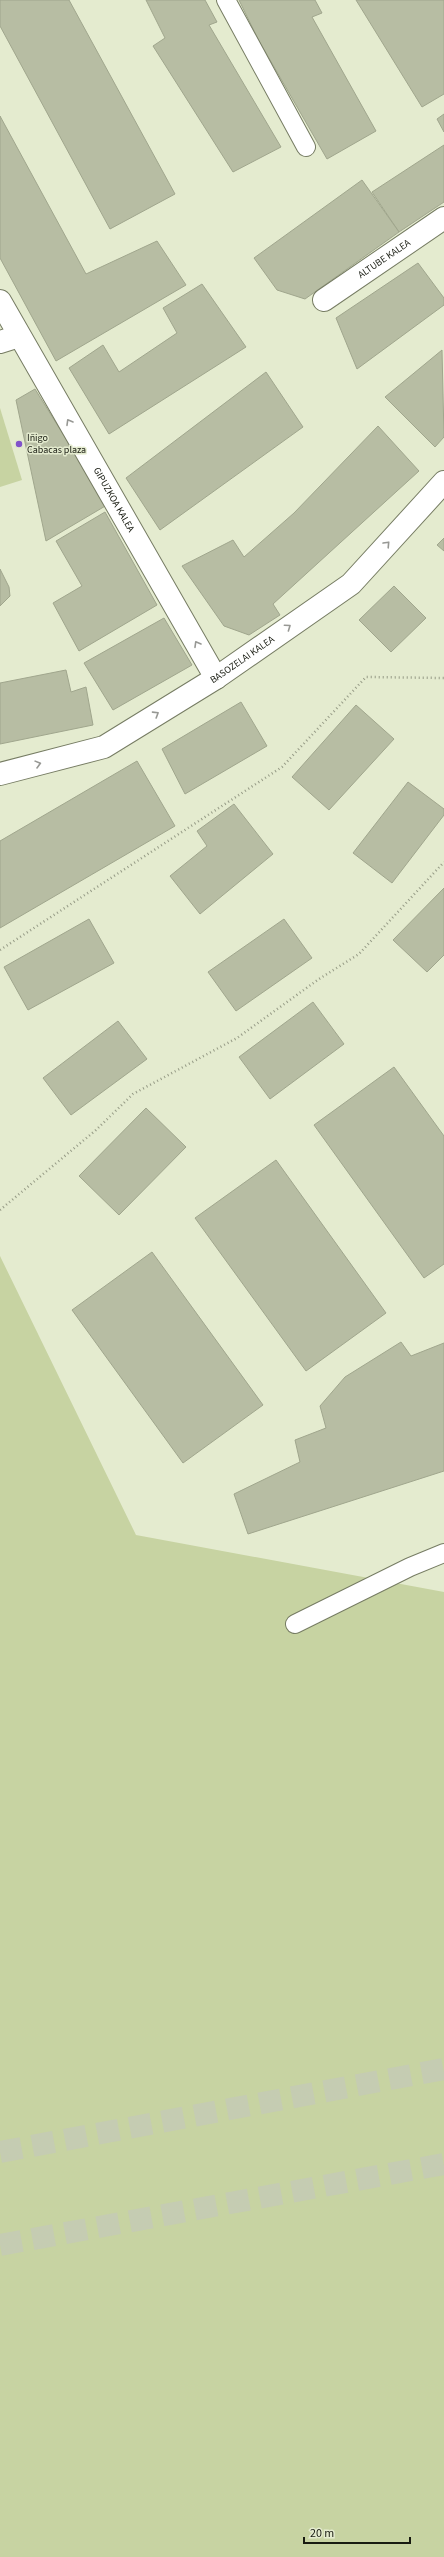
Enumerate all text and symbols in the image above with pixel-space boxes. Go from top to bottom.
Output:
street label: ALTUBE KALEA [355,236,414,282]
one-way arrow [67,419,74,426]
place label: Iñigo Cabacas plaza [27,431,86,457]
marker: Iñigo Cabacas plaza [14,439,24,449]
street label: GIPUZKOA KALEA [90,465,138,535]
one-way arrow [382,541,390,549]
one-way arrow [284,624,291,632]
street label: BASOZELAI KALEA [207,632,278,687]
one-way arrow [194,641,201,648]
one-way arrow [152,711,159,719]
one-way arrow [34,760,41,769]
scale bar [304,2519,410,2545]
text: 20 m [310,2525,334,2542]

